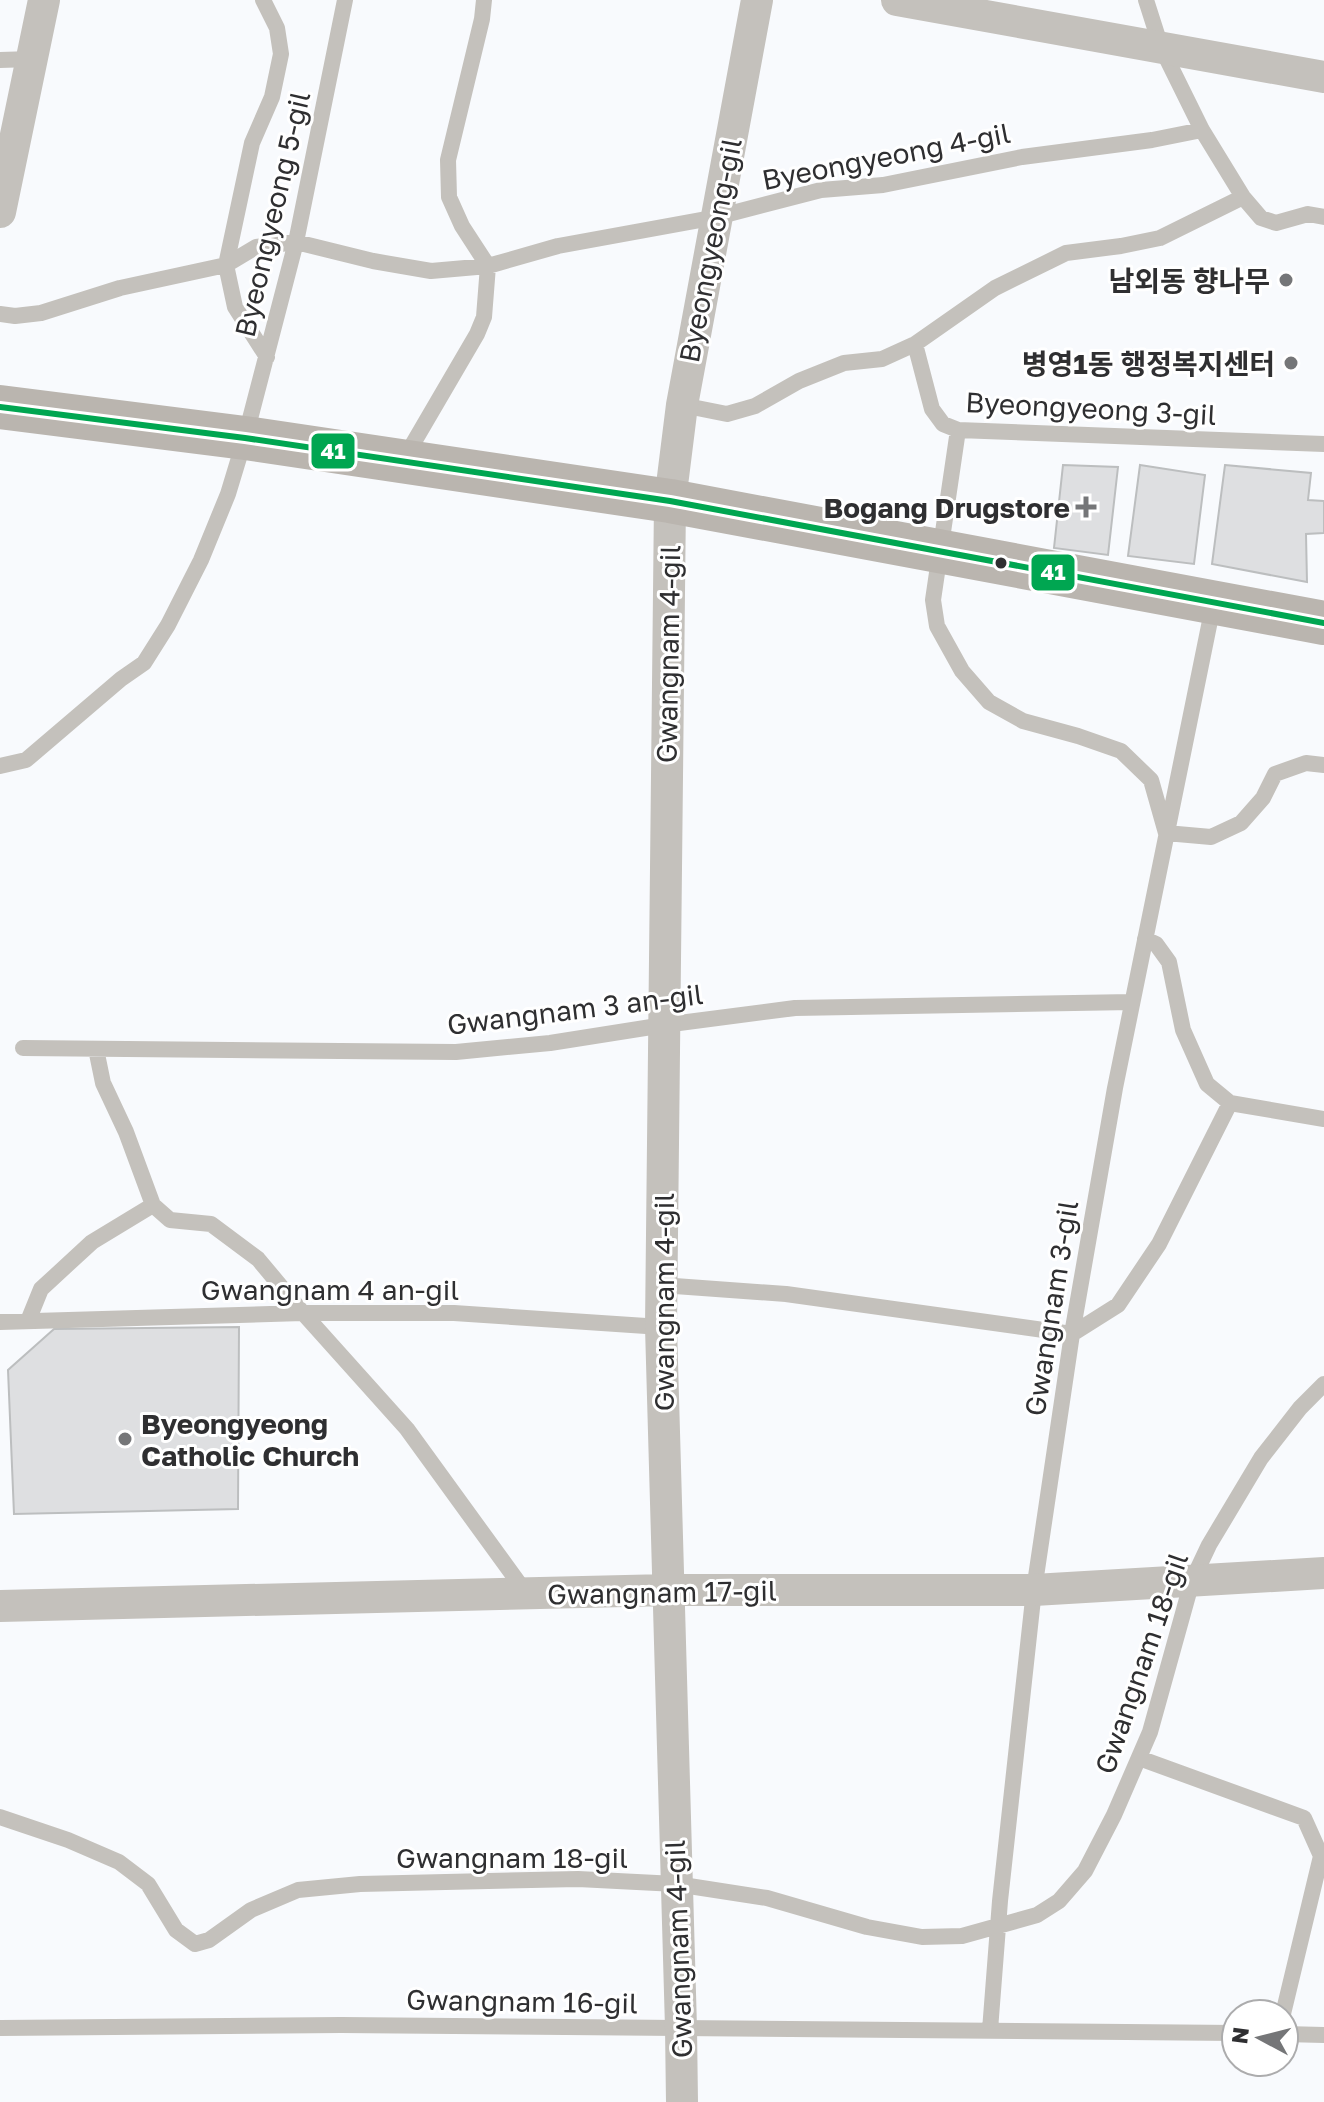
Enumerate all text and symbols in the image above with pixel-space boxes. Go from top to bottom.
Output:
street label: Byeongyeong 5-gil [228,88,316,340]
street label: Byeongyeong 4-gil [759,116,1013,196]
street label: Byeongyeong-gil [672,135,748,365]
place label: 남외동 향나무 [1108,264,1270,297]
marker: 남외동 향나무 [1277,271,1295,289]
place label: 병영1동 행정복지센터 [1022,347,1275,380]
marker: 병영1동 행정복지센터 [1282,354,1300,372]
street label: Byeongyeong 3-gil [965,385,1217,431]
line badge: 41 [310,432,356,470]
text: 41 [320,437,346,464]
place label: Bogang Drugstore [823,491,1070,524]
marker: Bogang Drugstore [1077,498,1095,516]
street label: Gwangnam 4-gil [650,545,686,763]
line badge: 41 [1030,553,1076,592]
unlabelled marker [993,555,1009,571]
text: 41 [1040,558,1066,585]
street label: Gwangnam 3 an-gil [445,977,705,1041]
street label: Gwangnam 4-gil [647,1193,680,1411]
street label: Gwangnam 3-gil [1018,1198,1084,1418]
street label: Gwangnam 4 an-gil [201,1273,459,1306]
place label: Byeongyeong Catholic Church [141,1407,359,1472]
marker: Byeongyeong Catholic Church [116,1430,134,1448]
street label: Gwangnam 18-gil [1088,1548,1194,1778]
street label: Gwangnam 17-gil [547,1573,777,1611]
street label: Gwangnam 4-gil [658,1839,698,2059]
street label: Gwangnam 18-gil [396,1841,628,1874]
street label: Gwangnam 16-gil [406,1982,638,2020]
north arrow [1220,1998,1300,2078]
text: N [1225,2026,1254,2045]

